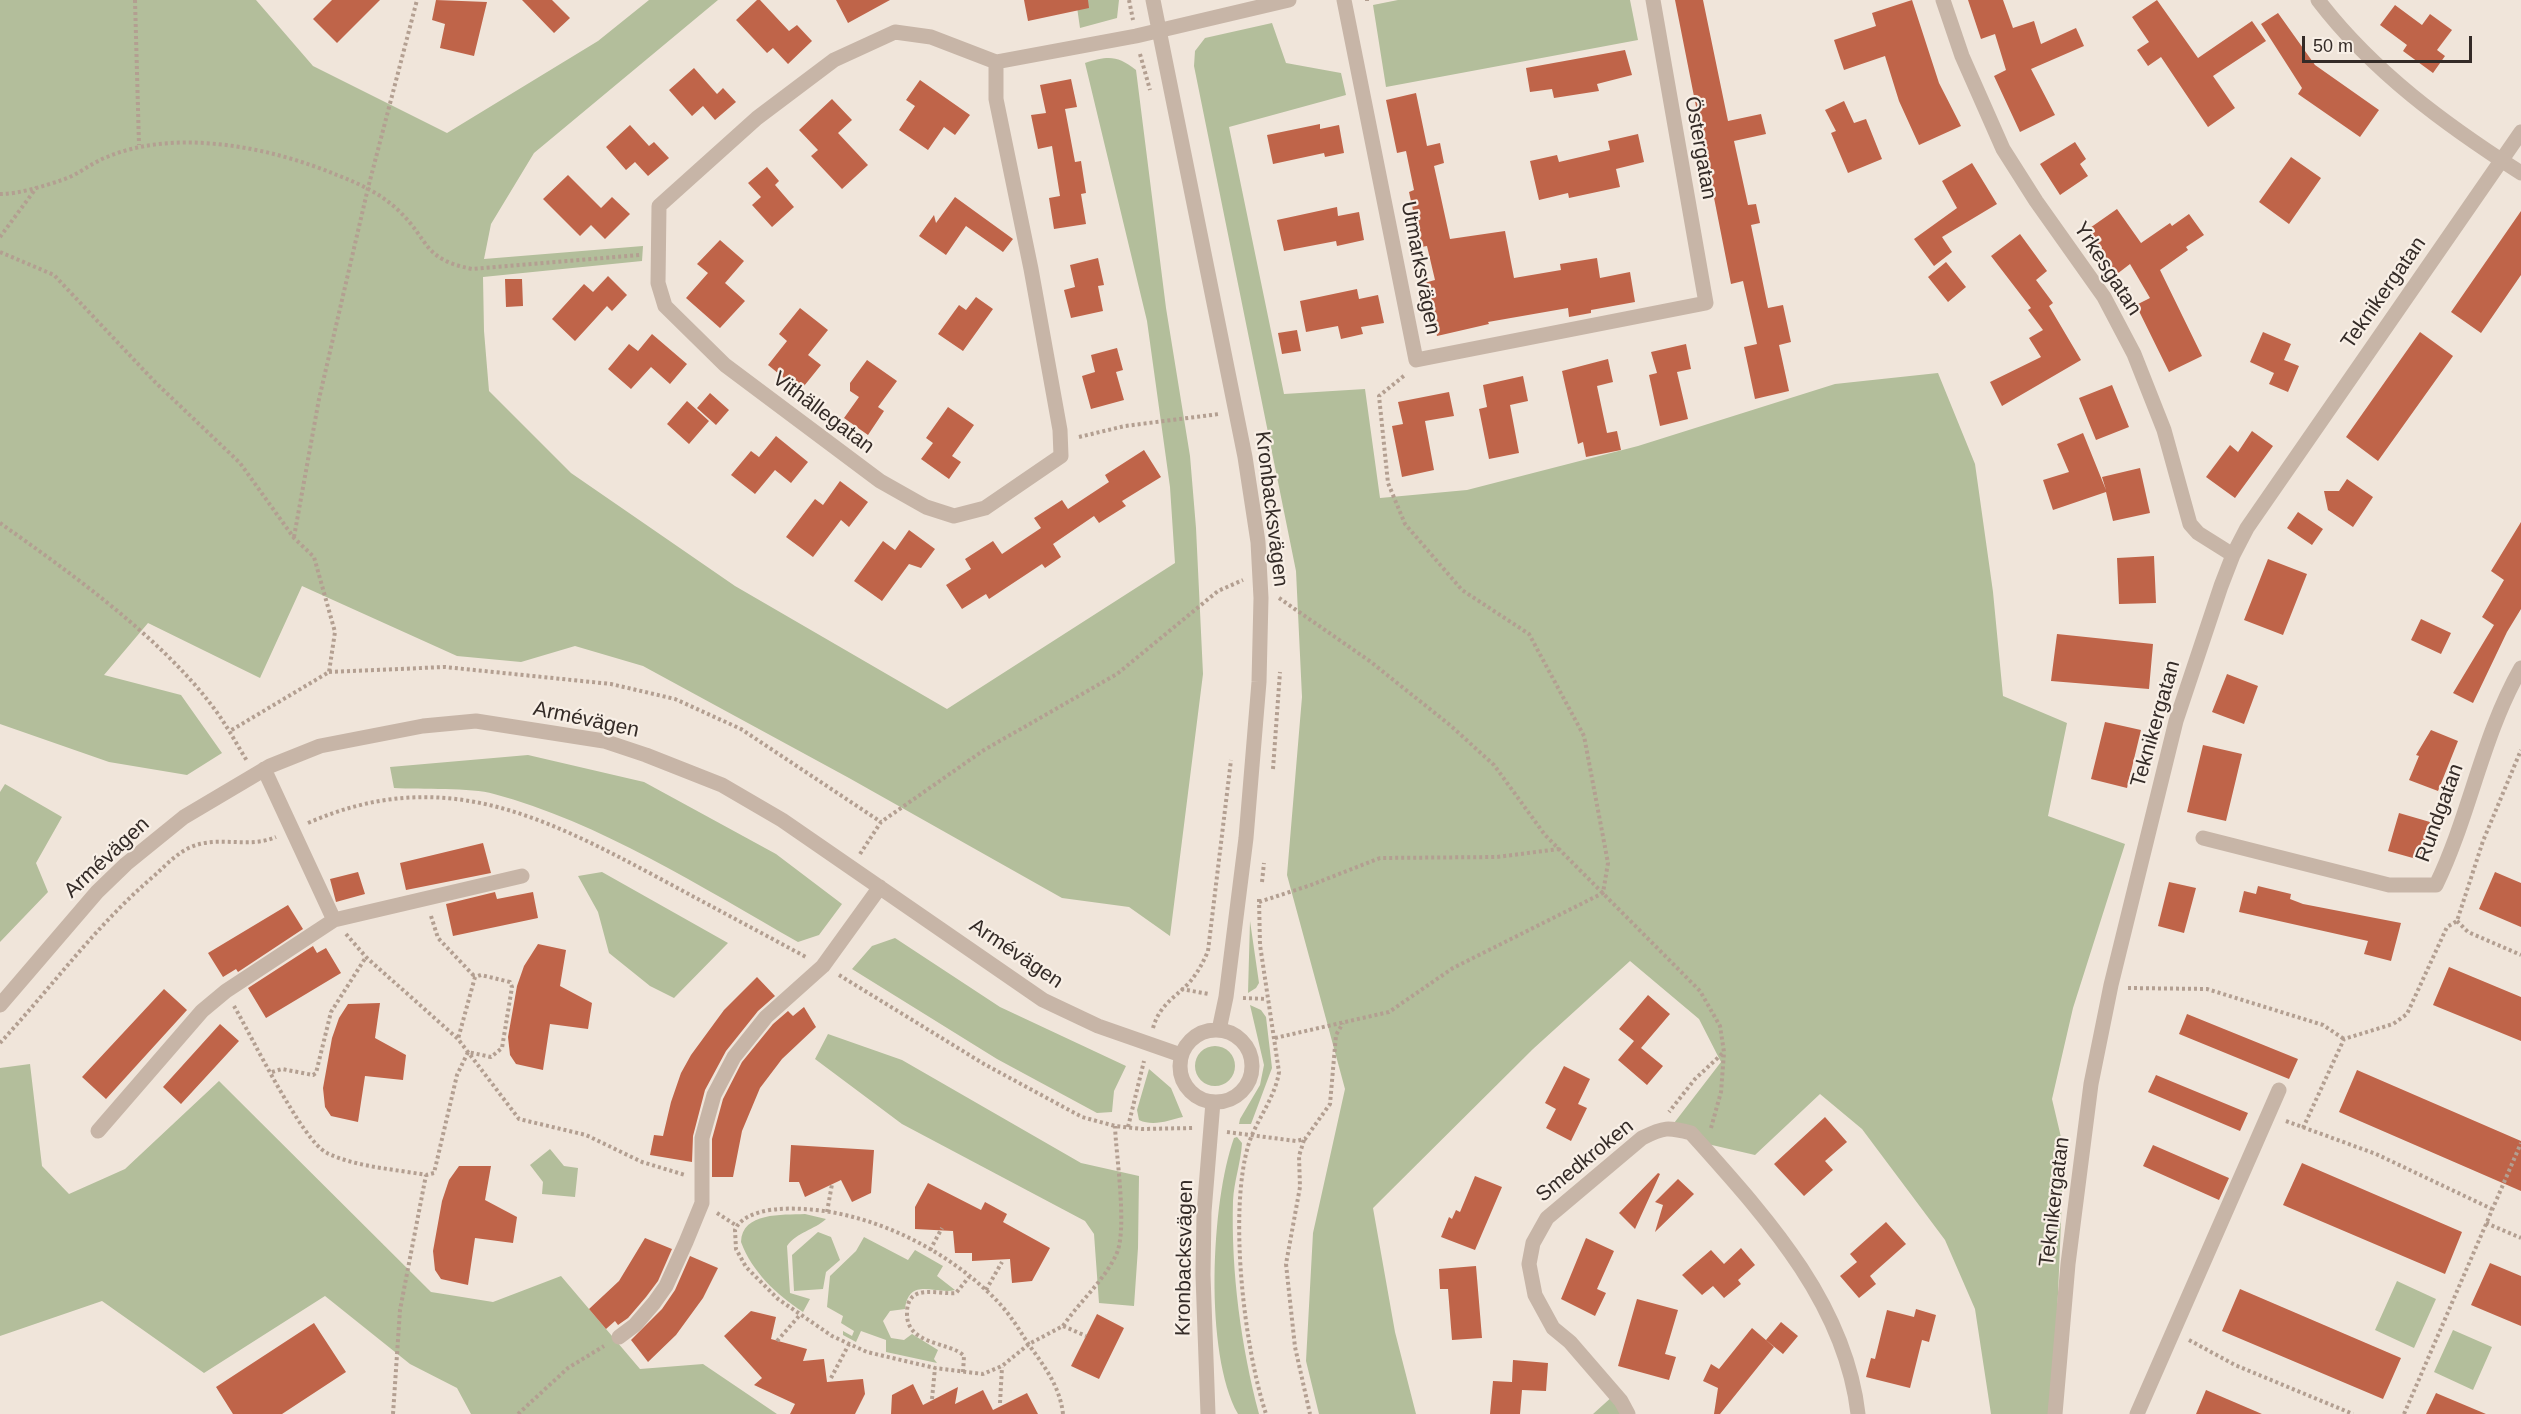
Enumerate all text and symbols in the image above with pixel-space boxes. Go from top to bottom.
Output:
scale bar [2305,24,2474,62]
text: 50 m [2313,36,2353,56]
street label: Östergatan [1679,95,1721,201]
street label: Utmarksvägen [1395,199,1445,337]
street label: Yrkesgatan [2068,218,2146,320]
street label: Teknikergatan [2336,232,2432,354]
street label: Vithällegatan [767,367,879,459]
street label: Kronbacksvägen [1249,430,1293,588]
street label: Teknikergatan [2126,658,2186,790]
street label: Armévägen [531,697,641,743]
street label: Rundgatan [2411,760,2469,866]
street label: Armévägen [59,812,155,904]
street label: Armévägen [964,914,1068,994]
street label: Smedkroken [1531,1114,1639,1208]
street label: Teknikergatan [2035,1136,2075,1268]
street label: Kronbacksvägen [1171,1180,1199,1336]

